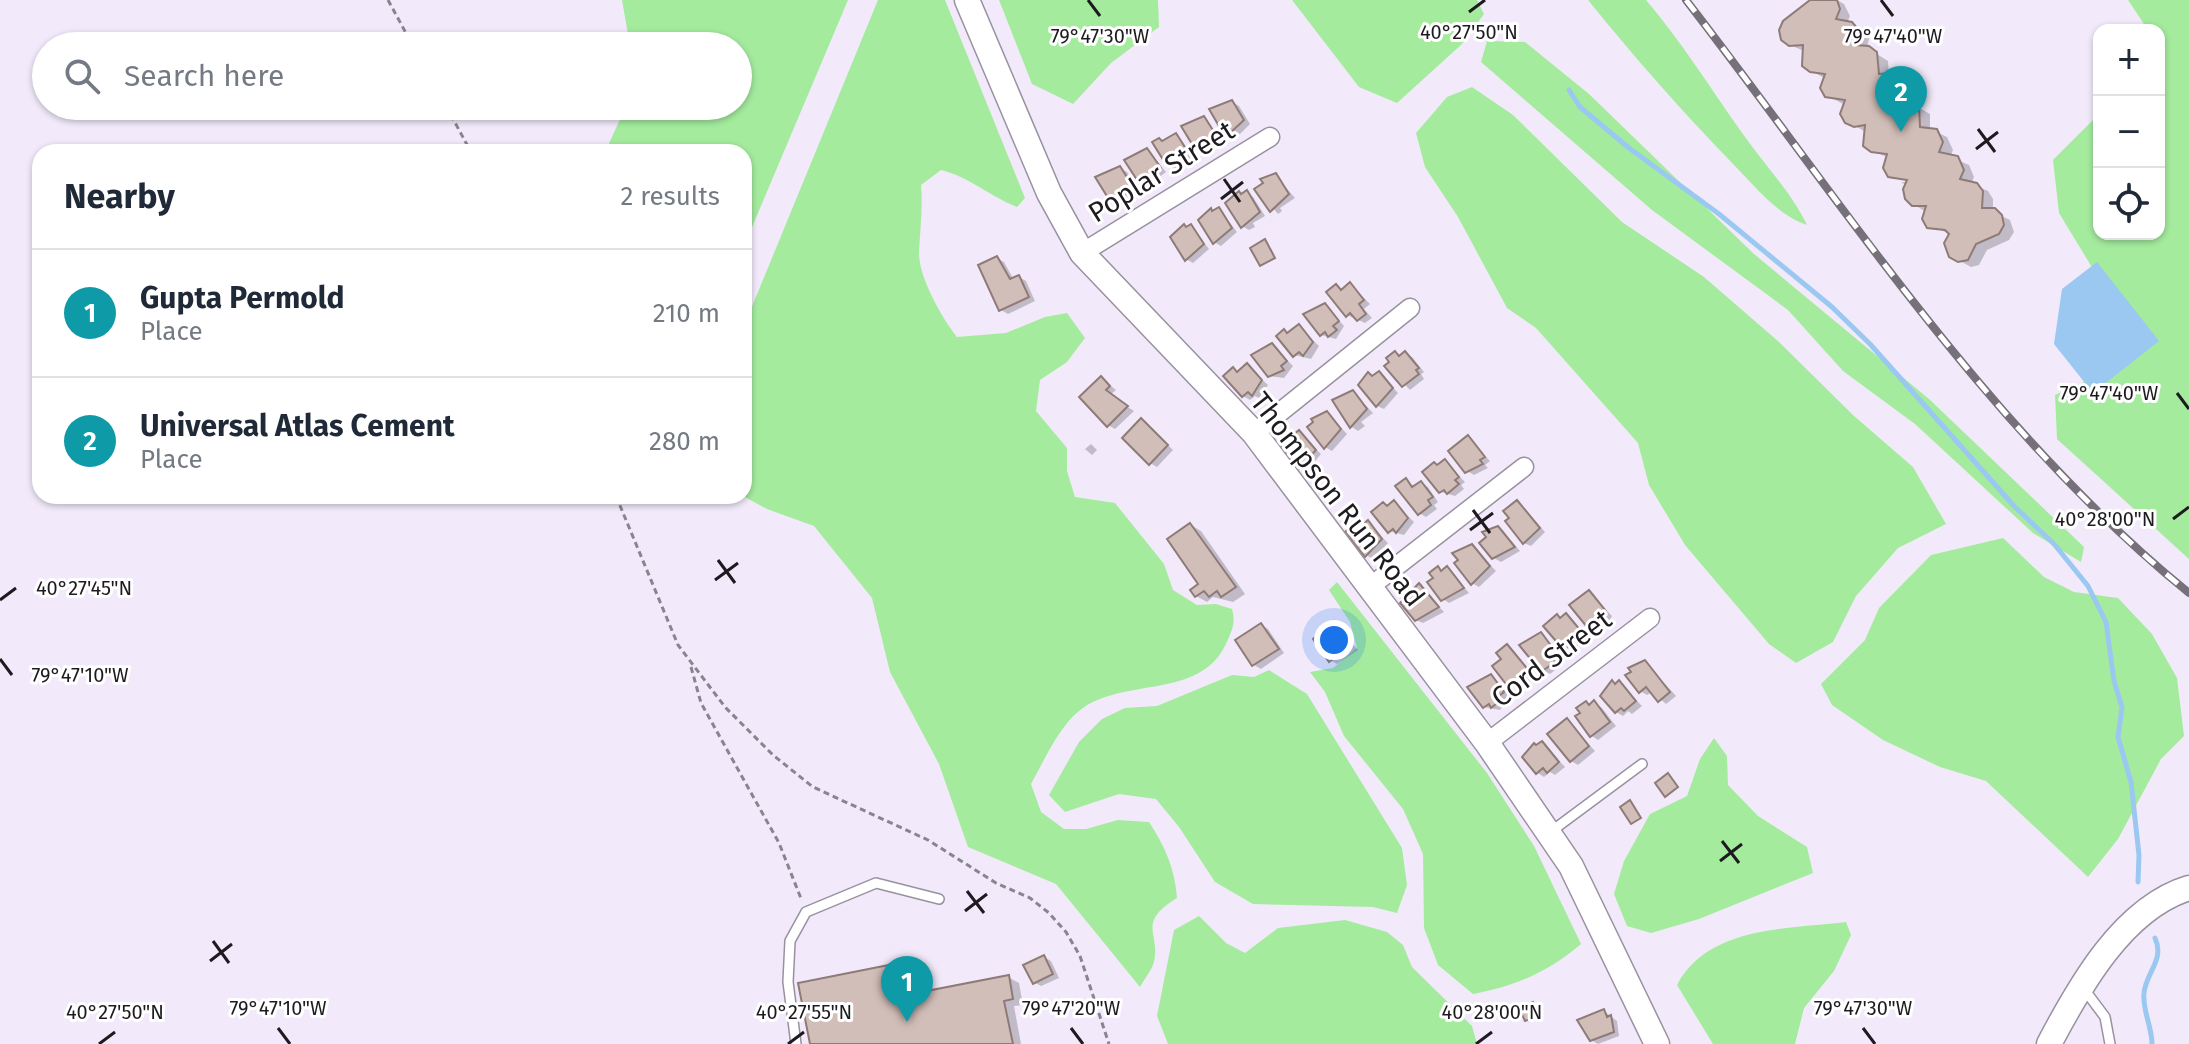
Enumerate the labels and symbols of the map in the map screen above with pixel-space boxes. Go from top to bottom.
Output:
text: 40°27'50"N [1420,20,1518,44]
text: 79°47'30"W [1051,24,1150,48]
text: 79°47'40"W [1844,24,1943,48]
pin: 2 [1875,66,1927,132]
street label: Poplar Street [1082,113,1241,229]
text: 79°47'40"W [2060,381,2159,405]
street label: Thompson Run Road [1244,386,1431,613]
text: 40°28'00"N [2055,507,2155,531]
text: 40°27'45"N [36,576,132,600]
street label: Cord Street [1485,602,1618,714]
your location [1314,620,1354,660]
text: 79°47'10"W [31,663,129,687]
pin: 1 [881,956,933,1022]
text: 79°47'10"W [229,996,327,1020]
text: 79°47'20"W [1022,996,1121,1020]
text: 79°47'30"W [1814,996,1913,1020]
text: 40°27'50"N [66,1000,164,1024]
text: 40°27'55"N [756,1000,852,1024]
text: 40°28'00"N [1442,1000,1542,1024]

